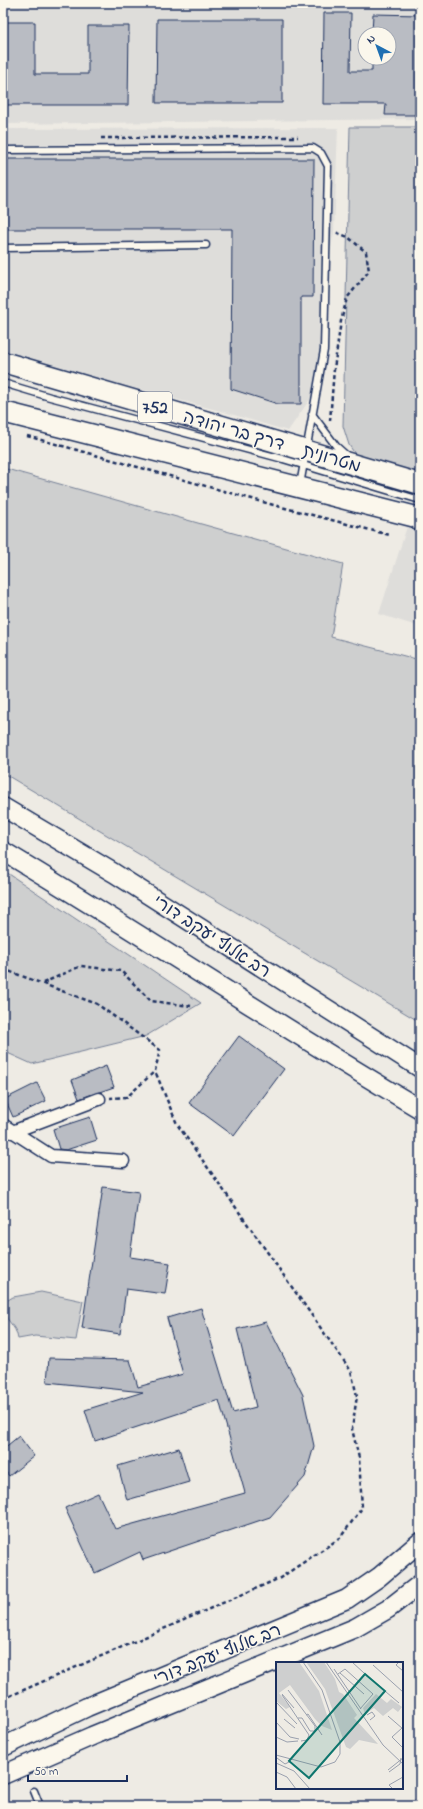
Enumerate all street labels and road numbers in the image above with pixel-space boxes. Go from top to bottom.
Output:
road number: 752 [138,392,172,422]
street label: דרך בר יהודה [180,405,287,459]
street label: מטרונית [299,439,364,481]
street label: רב אלוף יעקב דורי [147,890,275,986]
street label: רב אלוף יעקב דורי [150,1618,286,1693]

